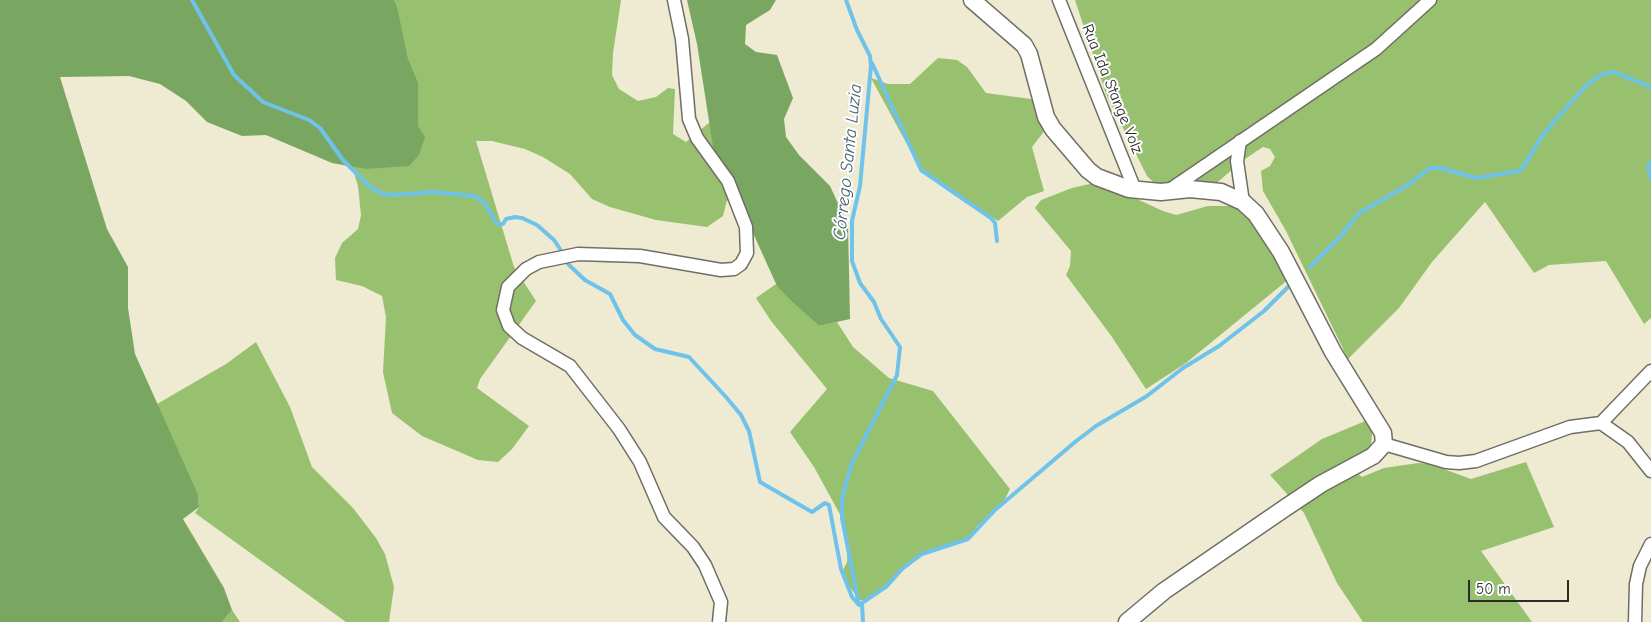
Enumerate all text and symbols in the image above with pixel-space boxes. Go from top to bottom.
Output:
street label: Rua Ida Stange Volz [1077,21,1147,157]
water label: Córrego Santa Luzia [829,83,867,241]
scale bar [1471,570,1572,602]
text: 50 m [1476,580,1511,598]

